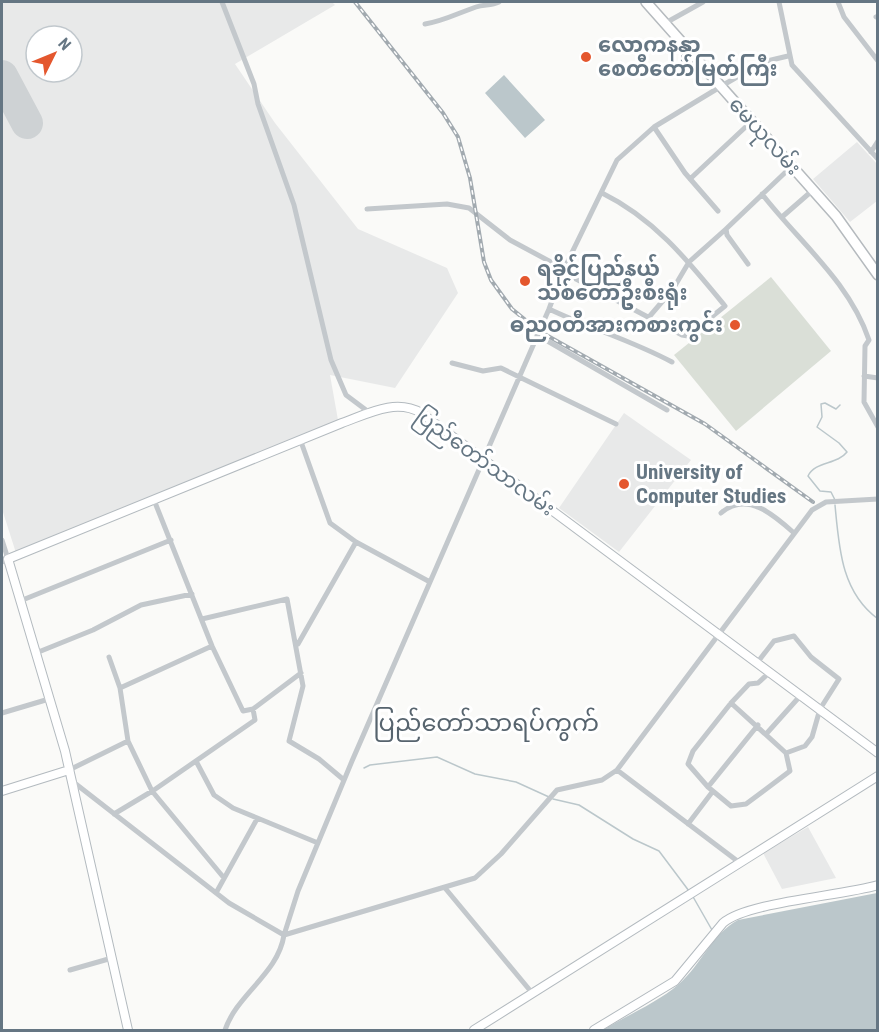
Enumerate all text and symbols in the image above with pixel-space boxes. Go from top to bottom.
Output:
north arrow [24,24,84,84]
place label: လောကနန္ဒာ စေတီတော်မြတ်ကြီး [598,33,778,86]
text: N [54,34,75,54]
marker: လောကနန္ဒာ စေတီတော်မြတ်ကြီး [579,50,593,64]
street label: မေယုလမ်း [720,90,809,183]
place label: ရခိုင်ပြည်နယ် သစ်တောဦးစီးရုံး [537,253,688,310]
marker: ရခိုင်ပြည်နယ် သစ်တောဦးစီးရုံး [518,274,532,288]
place label: ဓညဝတီအားကစားကွင်း [510,309,723,342]
marker: ဓညဝတီအားကစားကွင်း [728,318,742,332]
street label: ပြည်တော်သာလမ်း [408,400,562,525]
place label: University of Computer Studies [636,460,786,508]
marker: University of Computer Studies [617,477,631,491]
district label: ပြည်တော်သာရပ်ကွက် [373,707,599,742]

